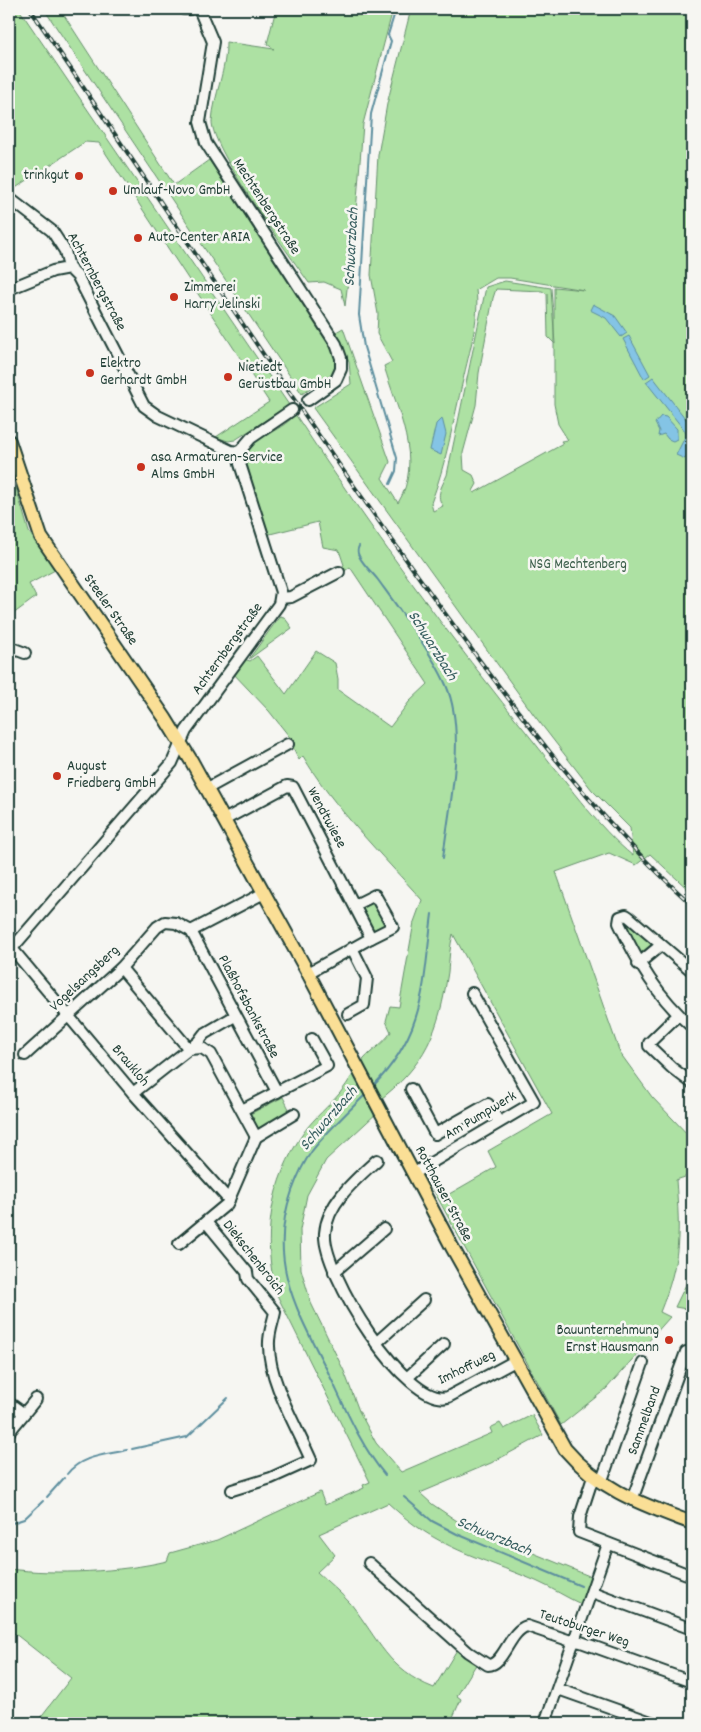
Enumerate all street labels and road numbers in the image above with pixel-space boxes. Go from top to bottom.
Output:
street label: Mechtenbergstraße [227,155,306,260]
street label: Achternbergstraße [61,229,132,336]
street label: Steeler Straße [77,570,143,651]
street label: Achternbergstraße [187,598,269,700]
street label: Wendtwiese [301,783,352,853]
street label: Vogelsangsberg [45,941,125,1017]
street label: Plaßhofsbankstraße [211,951,285,1063]
street label: Braukloh [106,1040,154,1092]
street label: Am Pumpwerk [441,1086,521,1146]
street label: Rotthauser Straße [408,1142,478,1246]
street label: Diekschenbroich [217,1216,290,1300]
street label: Imhoffweg [435,1345,499,1391]
street label: Sammelband [622,1383,668,1459]
street label: Teutoburger Weg [536,1604,632,1654]

